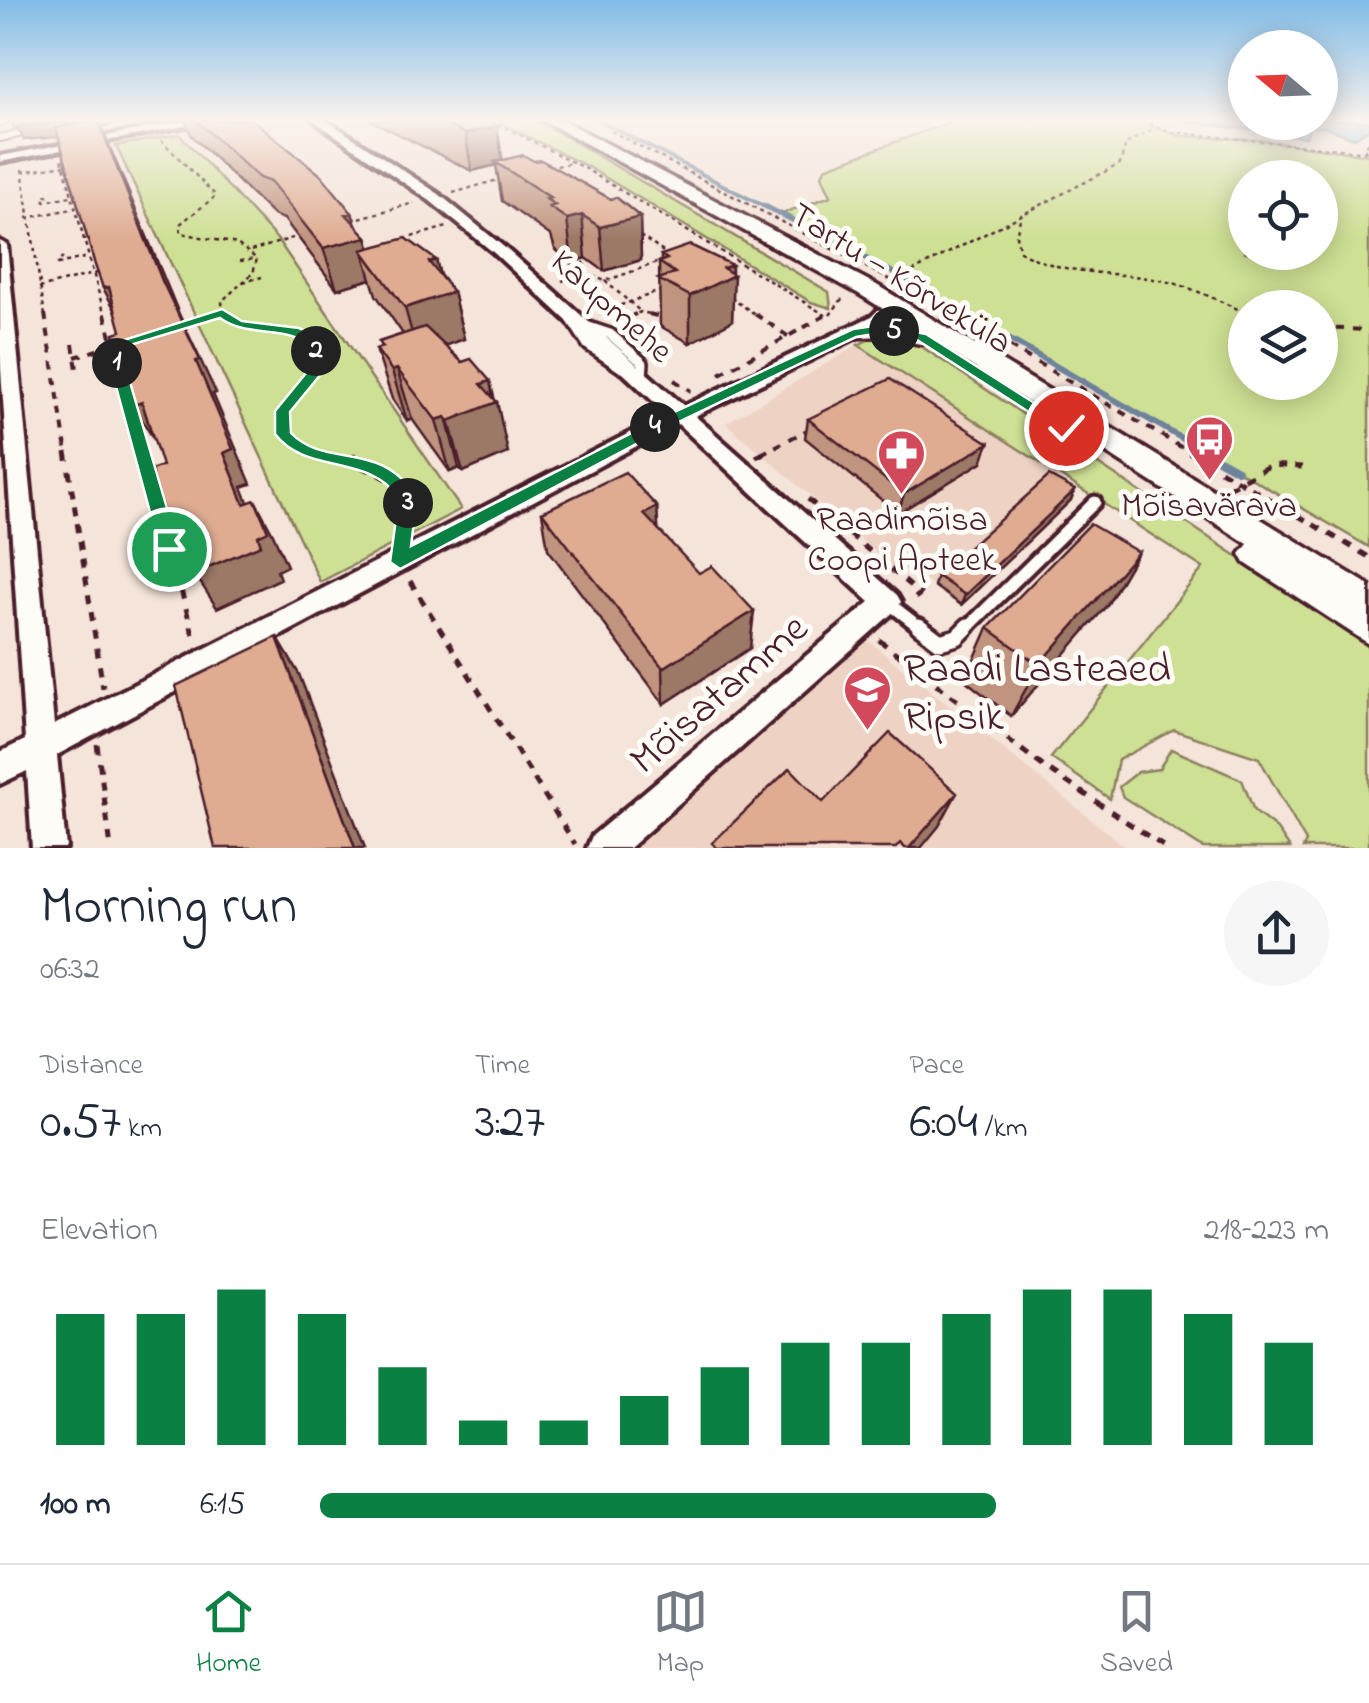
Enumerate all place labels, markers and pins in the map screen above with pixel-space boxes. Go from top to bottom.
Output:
pin: 5 [869,306,919,356]
pin: 2 [291,326,341,376]
pin: 1 [92,338,142,388]
pin [1024,386,1109,471]
pin: 4 [630,402,680,452]
bus stop icon: Mõisavärava [1183,414,1235,482]
pharmacy icon: Raadimõisa Coopi Apteek [876,428,928,496]
pin: 3 [383,478,433,528]
place label: Mõisavärava [1121,482,1297,533]
place label: Raadimõisa Coopi Apteek [808,496,997,587]
pin [127,507,212,592]
place label: Raadi Lasteaed Ripsik [903,640,1171,749]
school or university icon: Raadi Lasteaed Ripsik [842,664,894,732]

